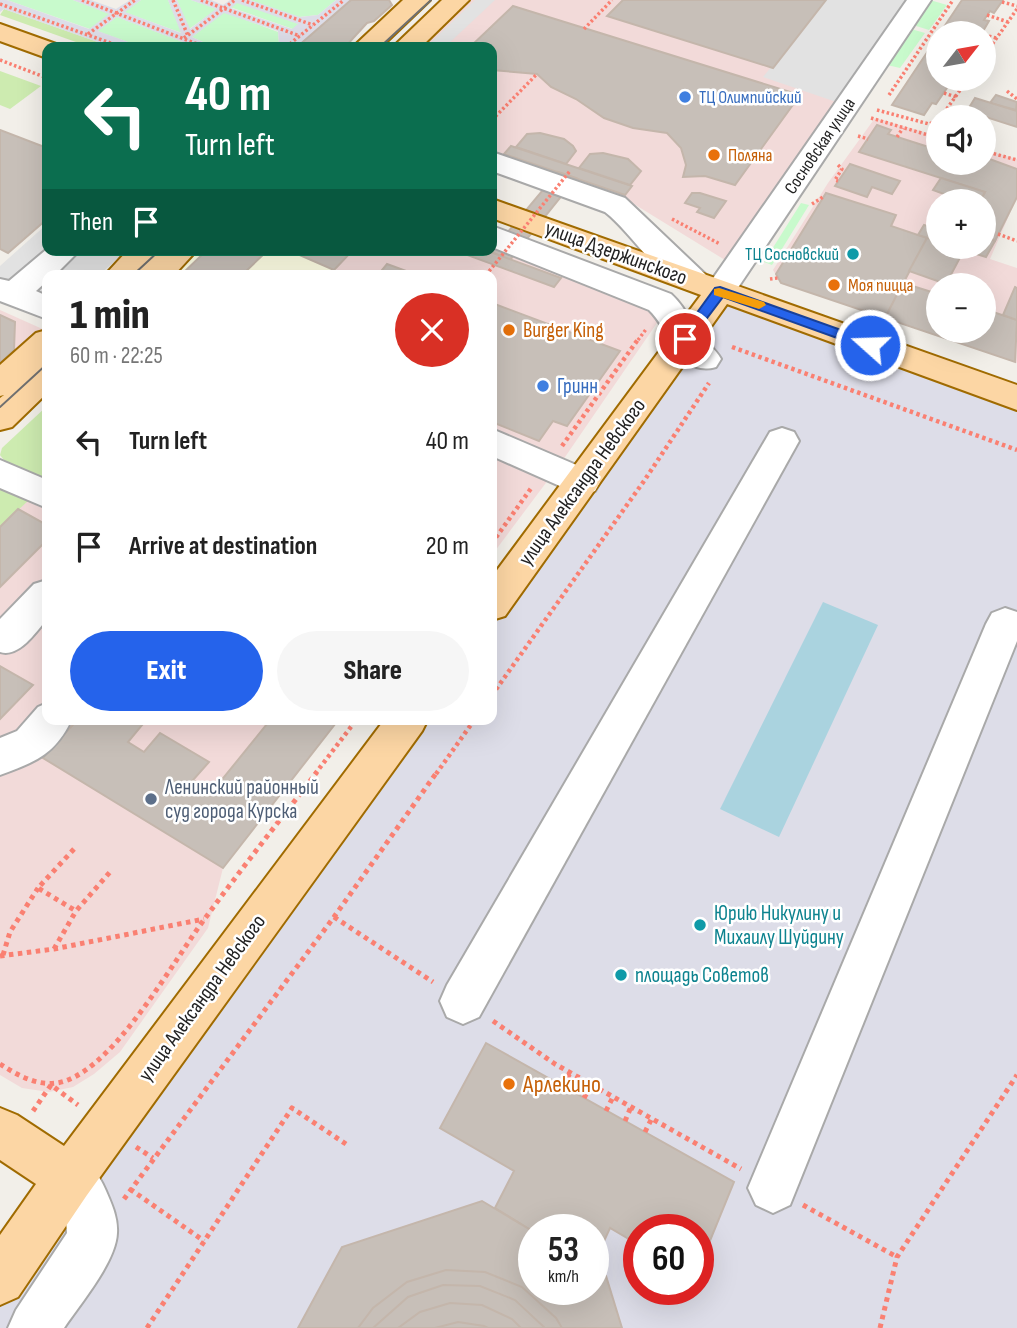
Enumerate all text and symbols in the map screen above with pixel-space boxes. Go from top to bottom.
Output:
north arrow [926,21,996,91]
map controls [926,21,996,343]
text: 40 m [185,66,271,125]
icon: left [70,70,161,161]
place label: ТЦ Олимпийский [699,87,801,108]
marker: ТЦ Олимпийский [677,89,693,105]
street label: Сосновская улица [780,94,860,198]
button: sound [926,105,996,175]
text: Turn left [185,126,275,165]
place label: Поляна [728,145,773,166]
marker: Поляна [706,147,722,163]
button: + [926,189,996,259]
icon: arrive [127,203,165,241]
text: Then [70,207,113,238]
street label: улица Дзержинского [542,216,690,290]
place label: ТЦ Сосновский [745,244,839,265]
marker: ТЦ Сосновский [845,246,861,262]
button: − [926,273,996,343]
place label: Моя пицца [848,275,914,296]
marker: Моя пицца [826,277,842,293]
text: 1 min [70,290,150,341]
button: close [395,293,469,367]
position arrow [833,308,907,382]
pin [655,309,715,369]
place label: Burger King [523,318,604,343]
icon: arrive [666,320,704,358]
marker: Burger King [501,322,517,338]
text: 60 m · 22:25 [70,342,163,370]
place label: Гринн [557,374,598,399]
marker: Гринн [535,378,551,394]
street label: улица Александра Невского [513,394,651,570]
icon: left [70,423,108,461]
text: Turn left [129,426,207,457]
text: 40 m [426,426,469,457]
icon: arrive [70,528,108,566]
text: Arrive at destination [129,531,317,562]
text: 20 m [426,531,469,562]
button: Exit [70,631,263,711]
button: Share [277,631,469,711]
place label: Ленинский районный суд города Курска [164,775,319,824]
marker: Ленинский районный суд города Курска [143,791,159,807]
place label: Юрию Никулину и Михаилу Шуйдину [714,901,844,950]
street label: улица Александра Невского [133,910,271,1086]
marker: Юрию Никулину и Михаилу Шуйдину [692,917,708,933]
place label: площадь Советов [635,963,769,988]
marker: площадь Советов [613,967,629,983]
place label: Арлекино [522,1070,601,1099]
marker: Арлекино [501,1076,517,1092]
speed limit sign: 60 [623,1214,714,1305]
text: 53 [548,1229,579,1272]
text: km/h [548,1266,579,1287]

